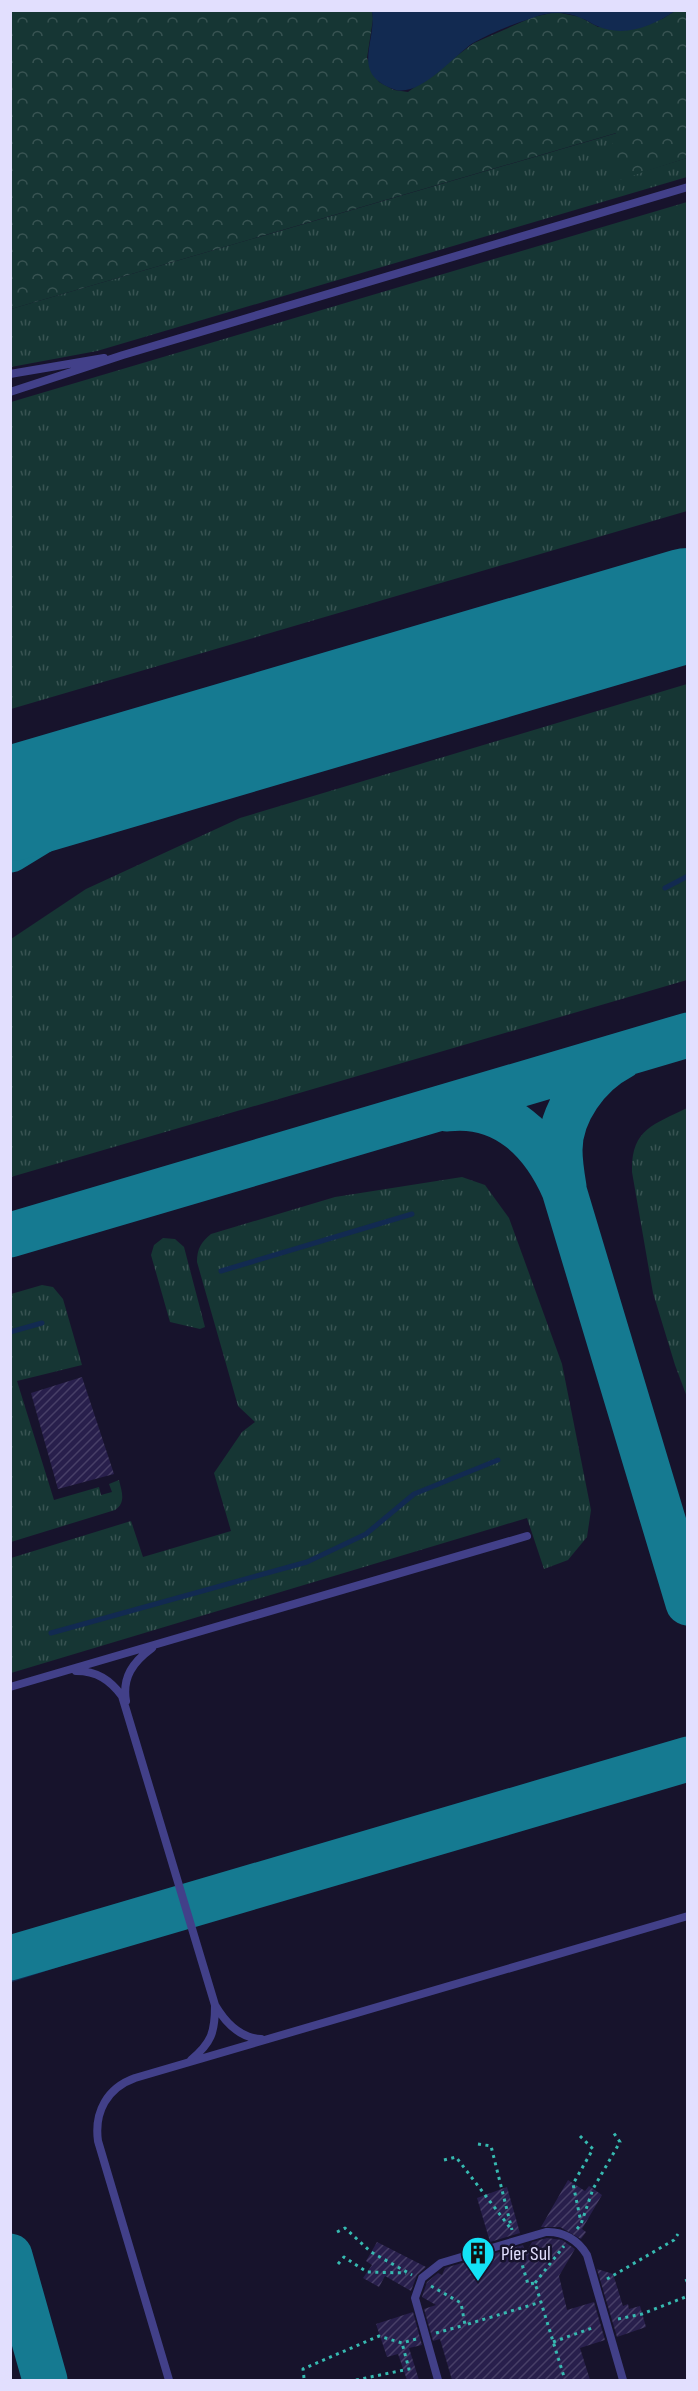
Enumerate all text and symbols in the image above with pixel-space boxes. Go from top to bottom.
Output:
building icon: Píer Sul [460,2235,496,2282]
place label: Píer Sul [501,2242,551,2266]

